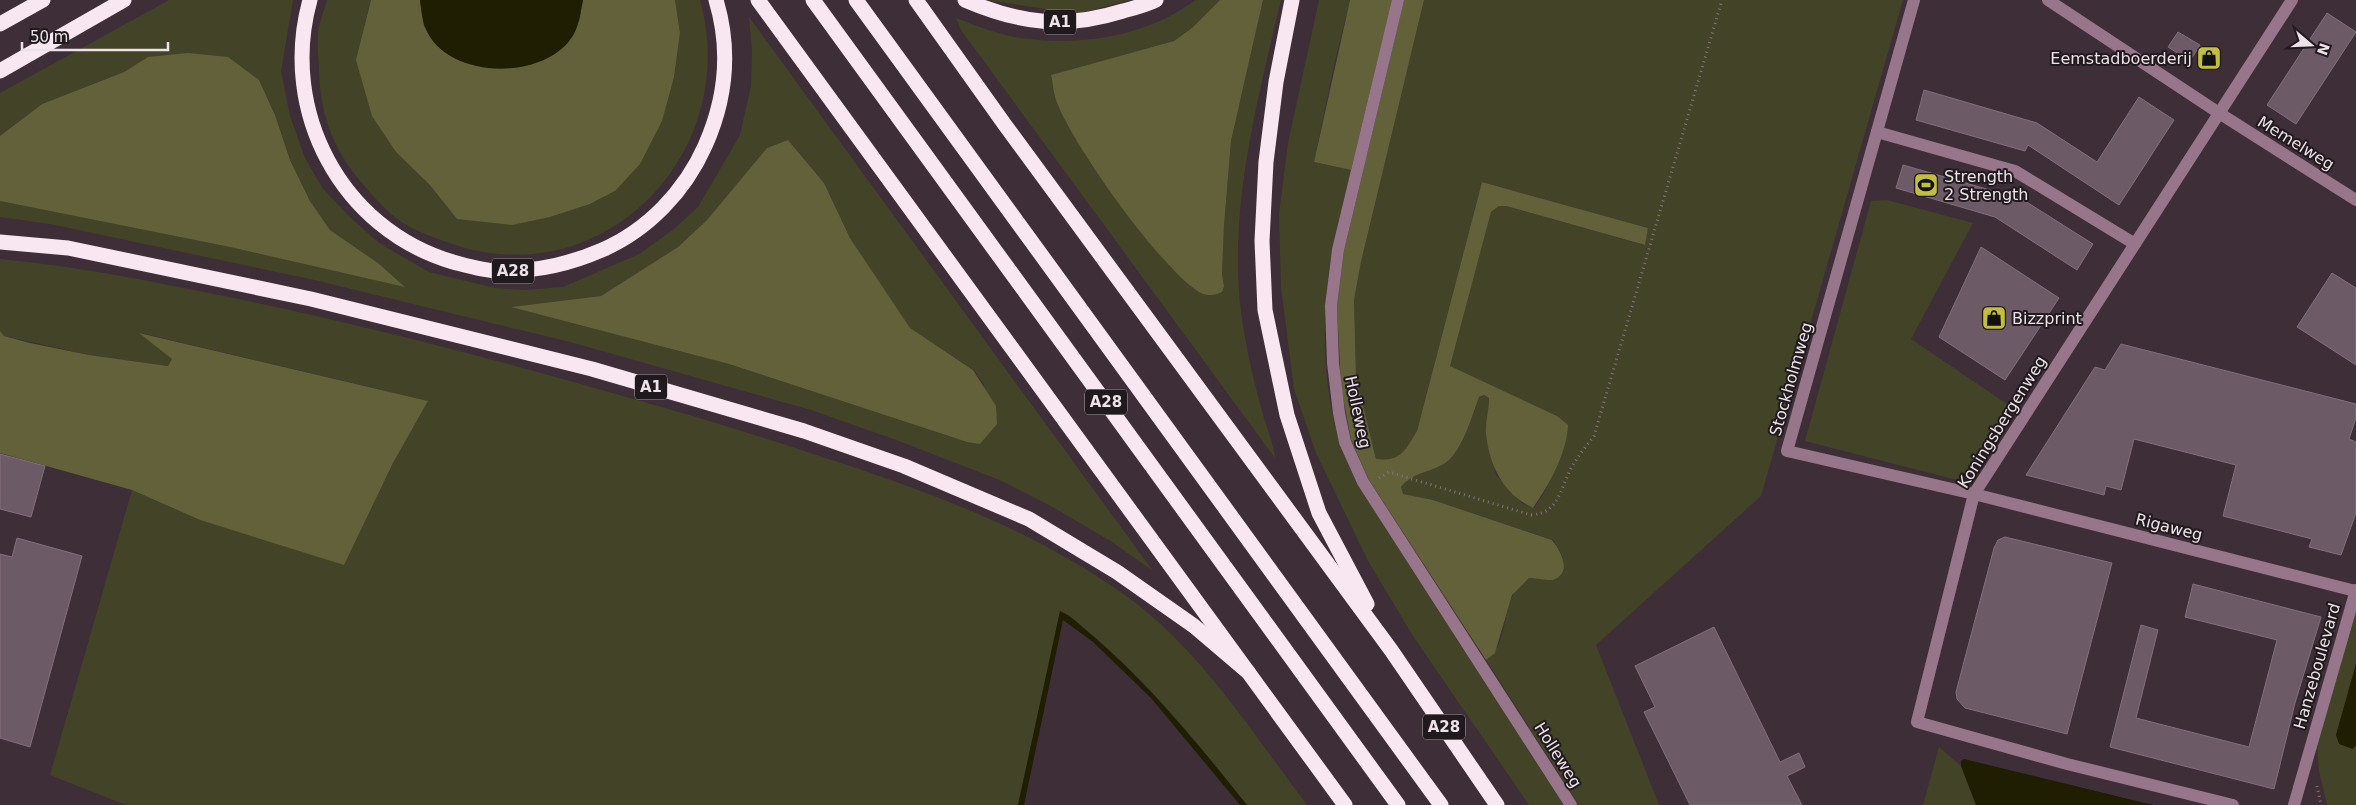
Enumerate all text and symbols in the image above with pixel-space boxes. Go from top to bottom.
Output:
road number: A1 [1044,10,1076,34]
scale bar [22,20,169,52]
north arrow [2286,20,2336,70]
text: 50 m [30,28,68,46]
text: N [2314,41,2333,57]
shop icon: Eemstadboerderij [2196,45,2222,71]
place label: Eemstadboerderij [2050,49,2192,68]
street label: Memelweg [2254,112,2338,174]
place label: Strength 2 Strength [1944,167,2028,204]
sports icon: Strength 2 Strength [1913,172,1939,198]
road number: A28 [492,258,534,284]
shop icon: Bizzprint [1981,305,2007,331]
place label: Bizzprint [2012,309,2082,328]
street label: Stockholmweg [1766,320,1816,438]
street label: Koningsbergenweg [1954,352,2050,492]
road number: A1 [635,374,667,400]
street label: Holleweg [1341,374,1375,450]
road number: A28 [1085,390,1127,414]
street label: Rigaweg [2133,509,2205,545]
street label: Hanzeboulevard [2290,601,2344,731]
road number: A28 [1423,714,1465,740]
street label: Holleweg [1530,719,1586,791]

